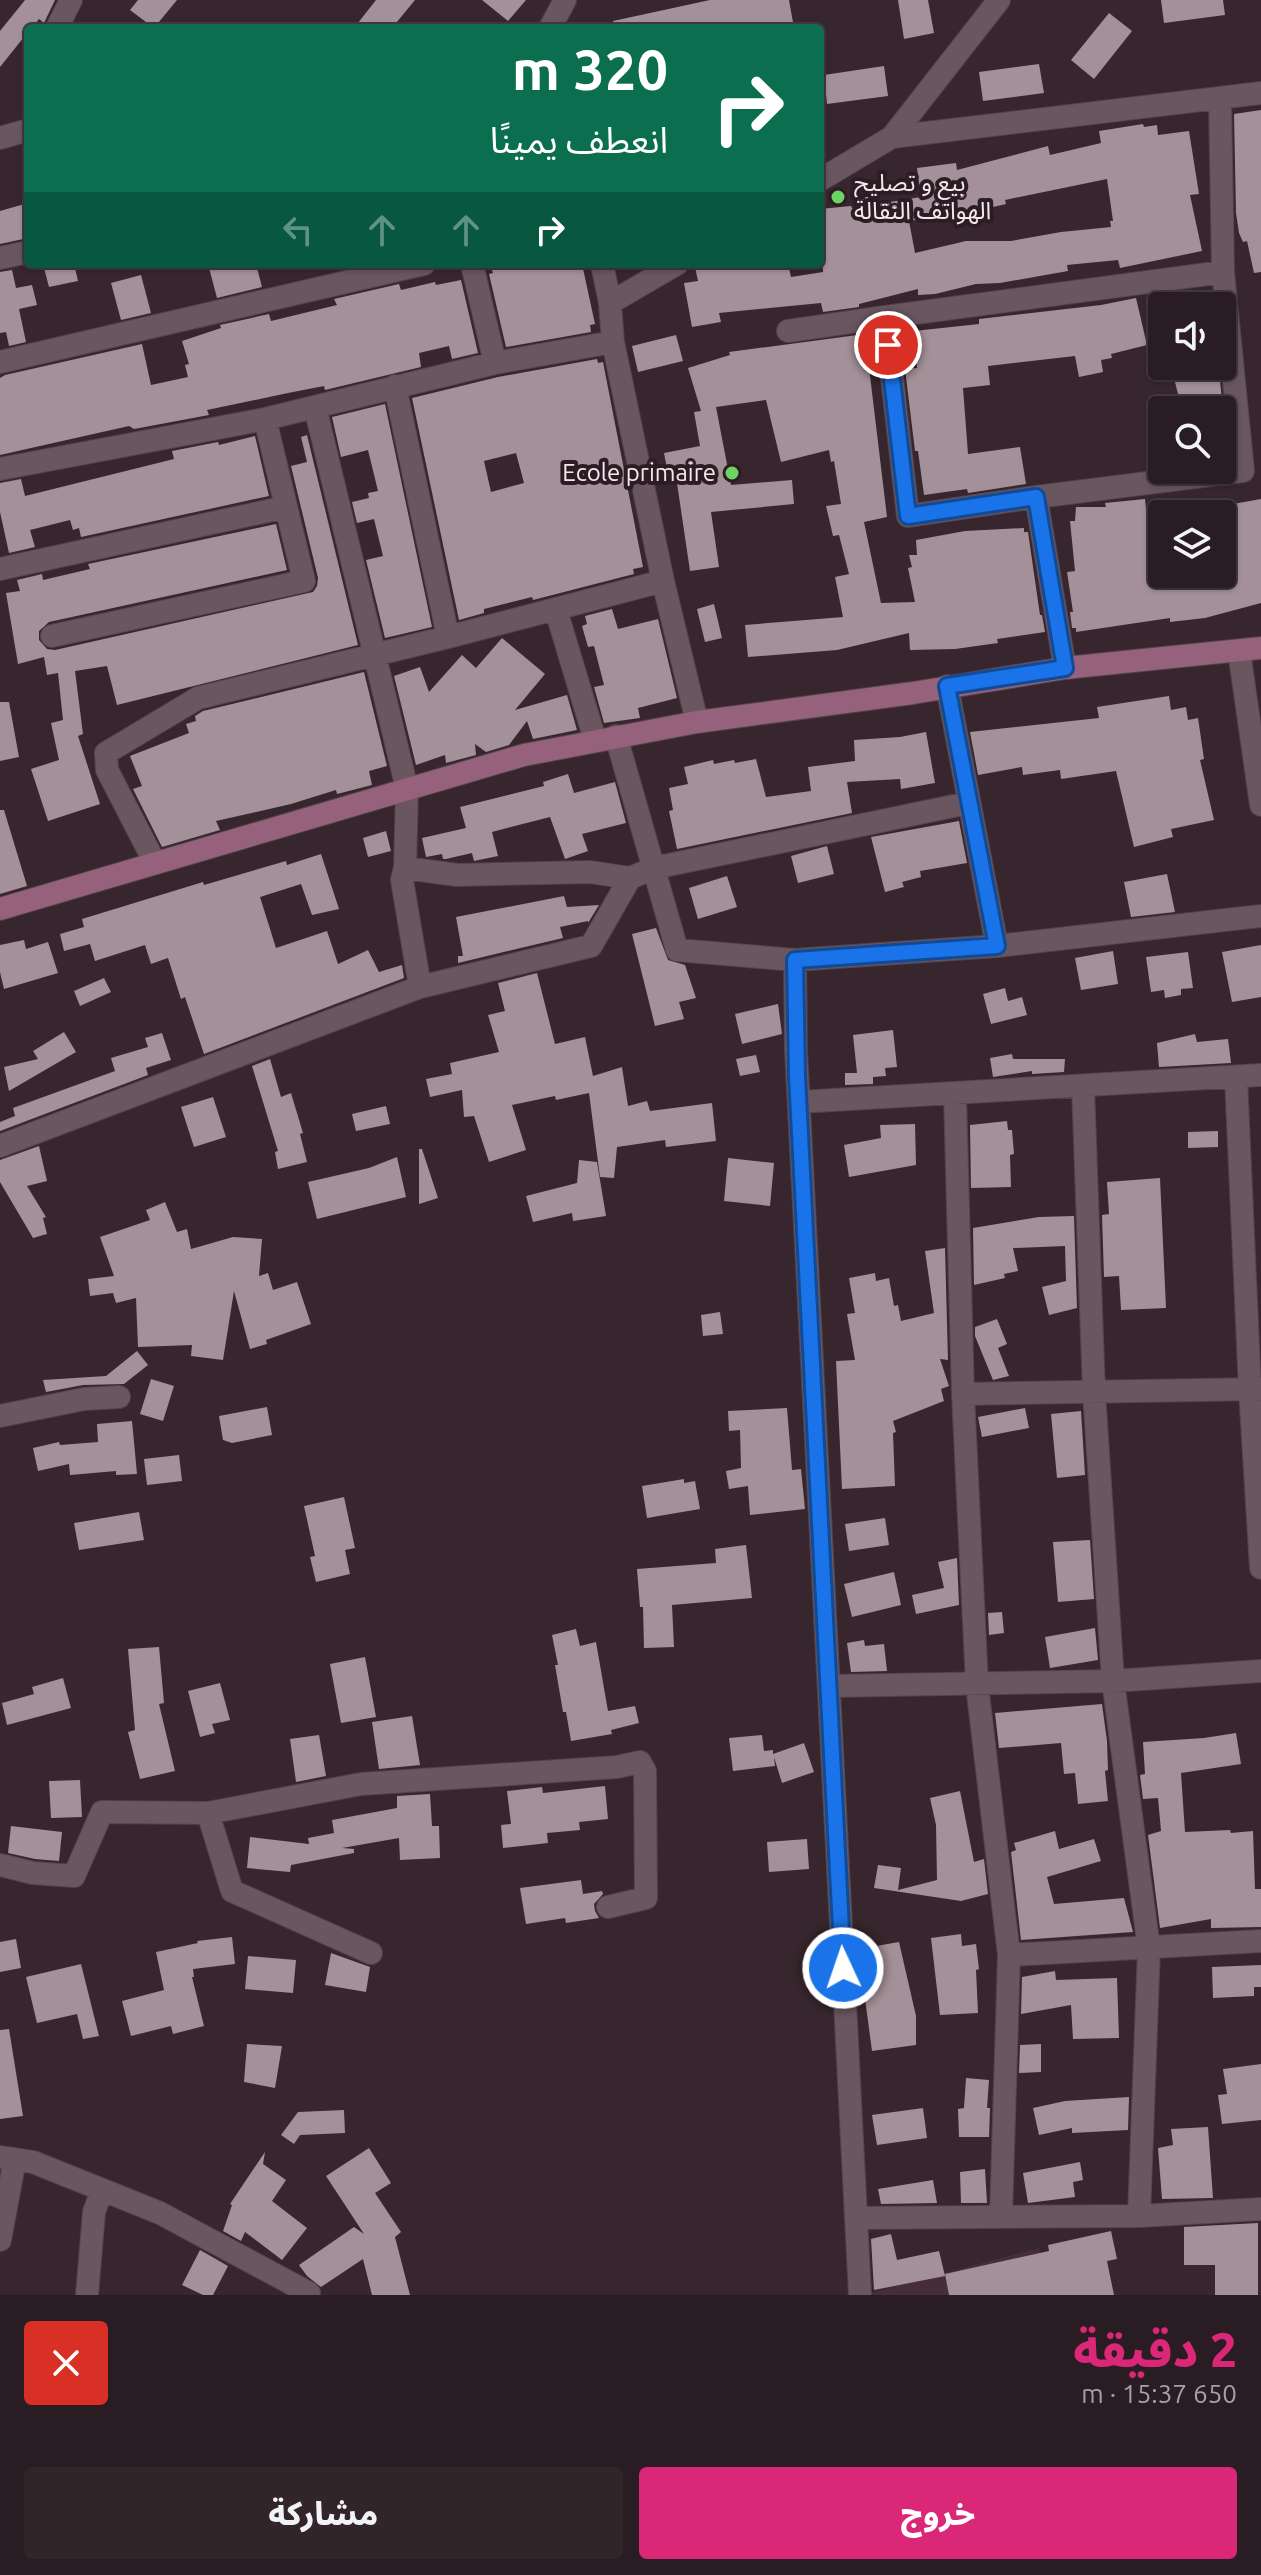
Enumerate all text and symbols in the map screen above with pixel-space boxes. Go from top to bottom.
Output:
text: 320 m [512,38,668,101]
icon: right [696,56,800,160]
text: انعطف يمينًا [490,119,668,160]
place label: بيع و تصليح الهواتف النقالة [854,169,991,225]
marker: بيع و تصليح الهواتف النقالة [829,188,847,206]
icon: left [276,208,320,252]
icon: ahead [360,208,404,252]
icon: ahead [444,208,488,252]
icon: right [528,208,572,252]
map controls [1148,292,1236,588]
button: sound [1148,292,1236,380]
pin [854,311,922,379]
icon: arrive [866,323,910,367]
button: search [1148,396,1236,484]
place label: Ecole primaire [562,459,716,486]
marker: Ecole primaire [723,464,741,482]
button: layers [1148,500,1236,588]
position arrow [801,1926,885,2010]
button: close [24,2321,108,2405]
text: 2 دقيقة [1073,2322,1237,2376]
text: 650 m · 15:37 [1081,2379,1237,2408]
button: مشاركة [24,2467,623,2559]
button: خروج [639,2467,1237,2559]

